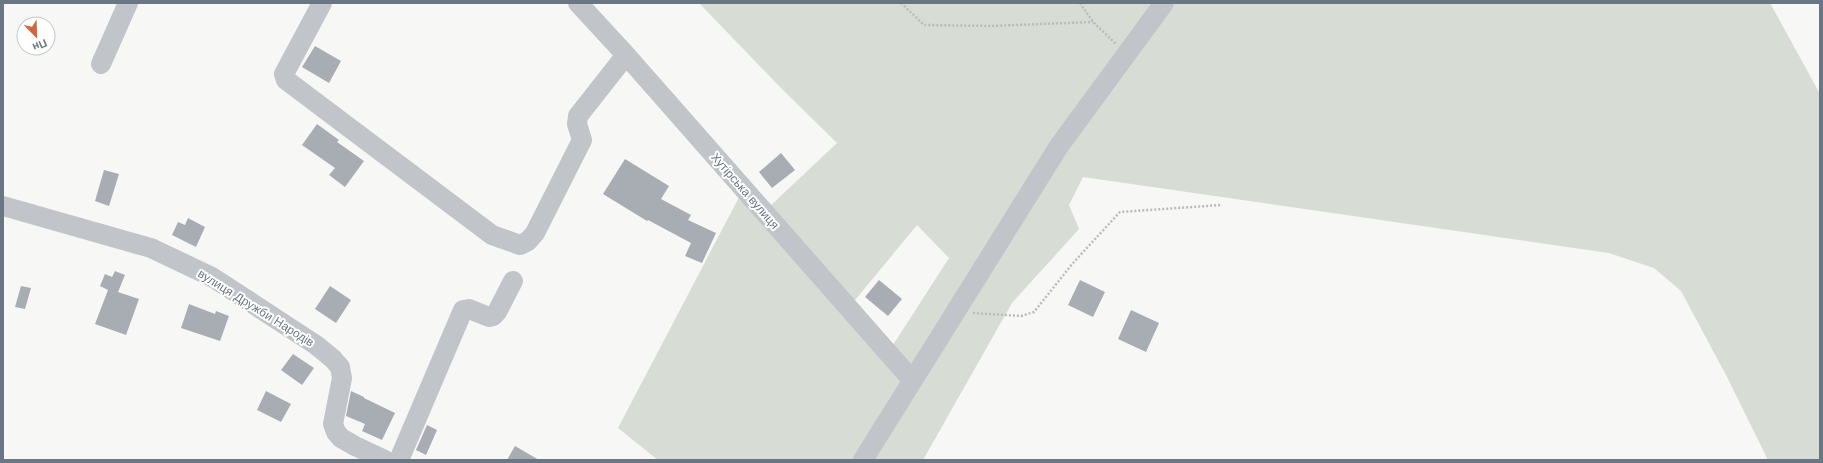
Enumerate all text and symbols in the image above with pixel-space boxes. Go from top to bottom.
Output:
north arrow [16,16,56,56]
text: Пн [30,36,49,54]
street label: Хутірська вулиця [708,150,782,232]
street label: вулиця Дружби Народів [195,267,317,349]

